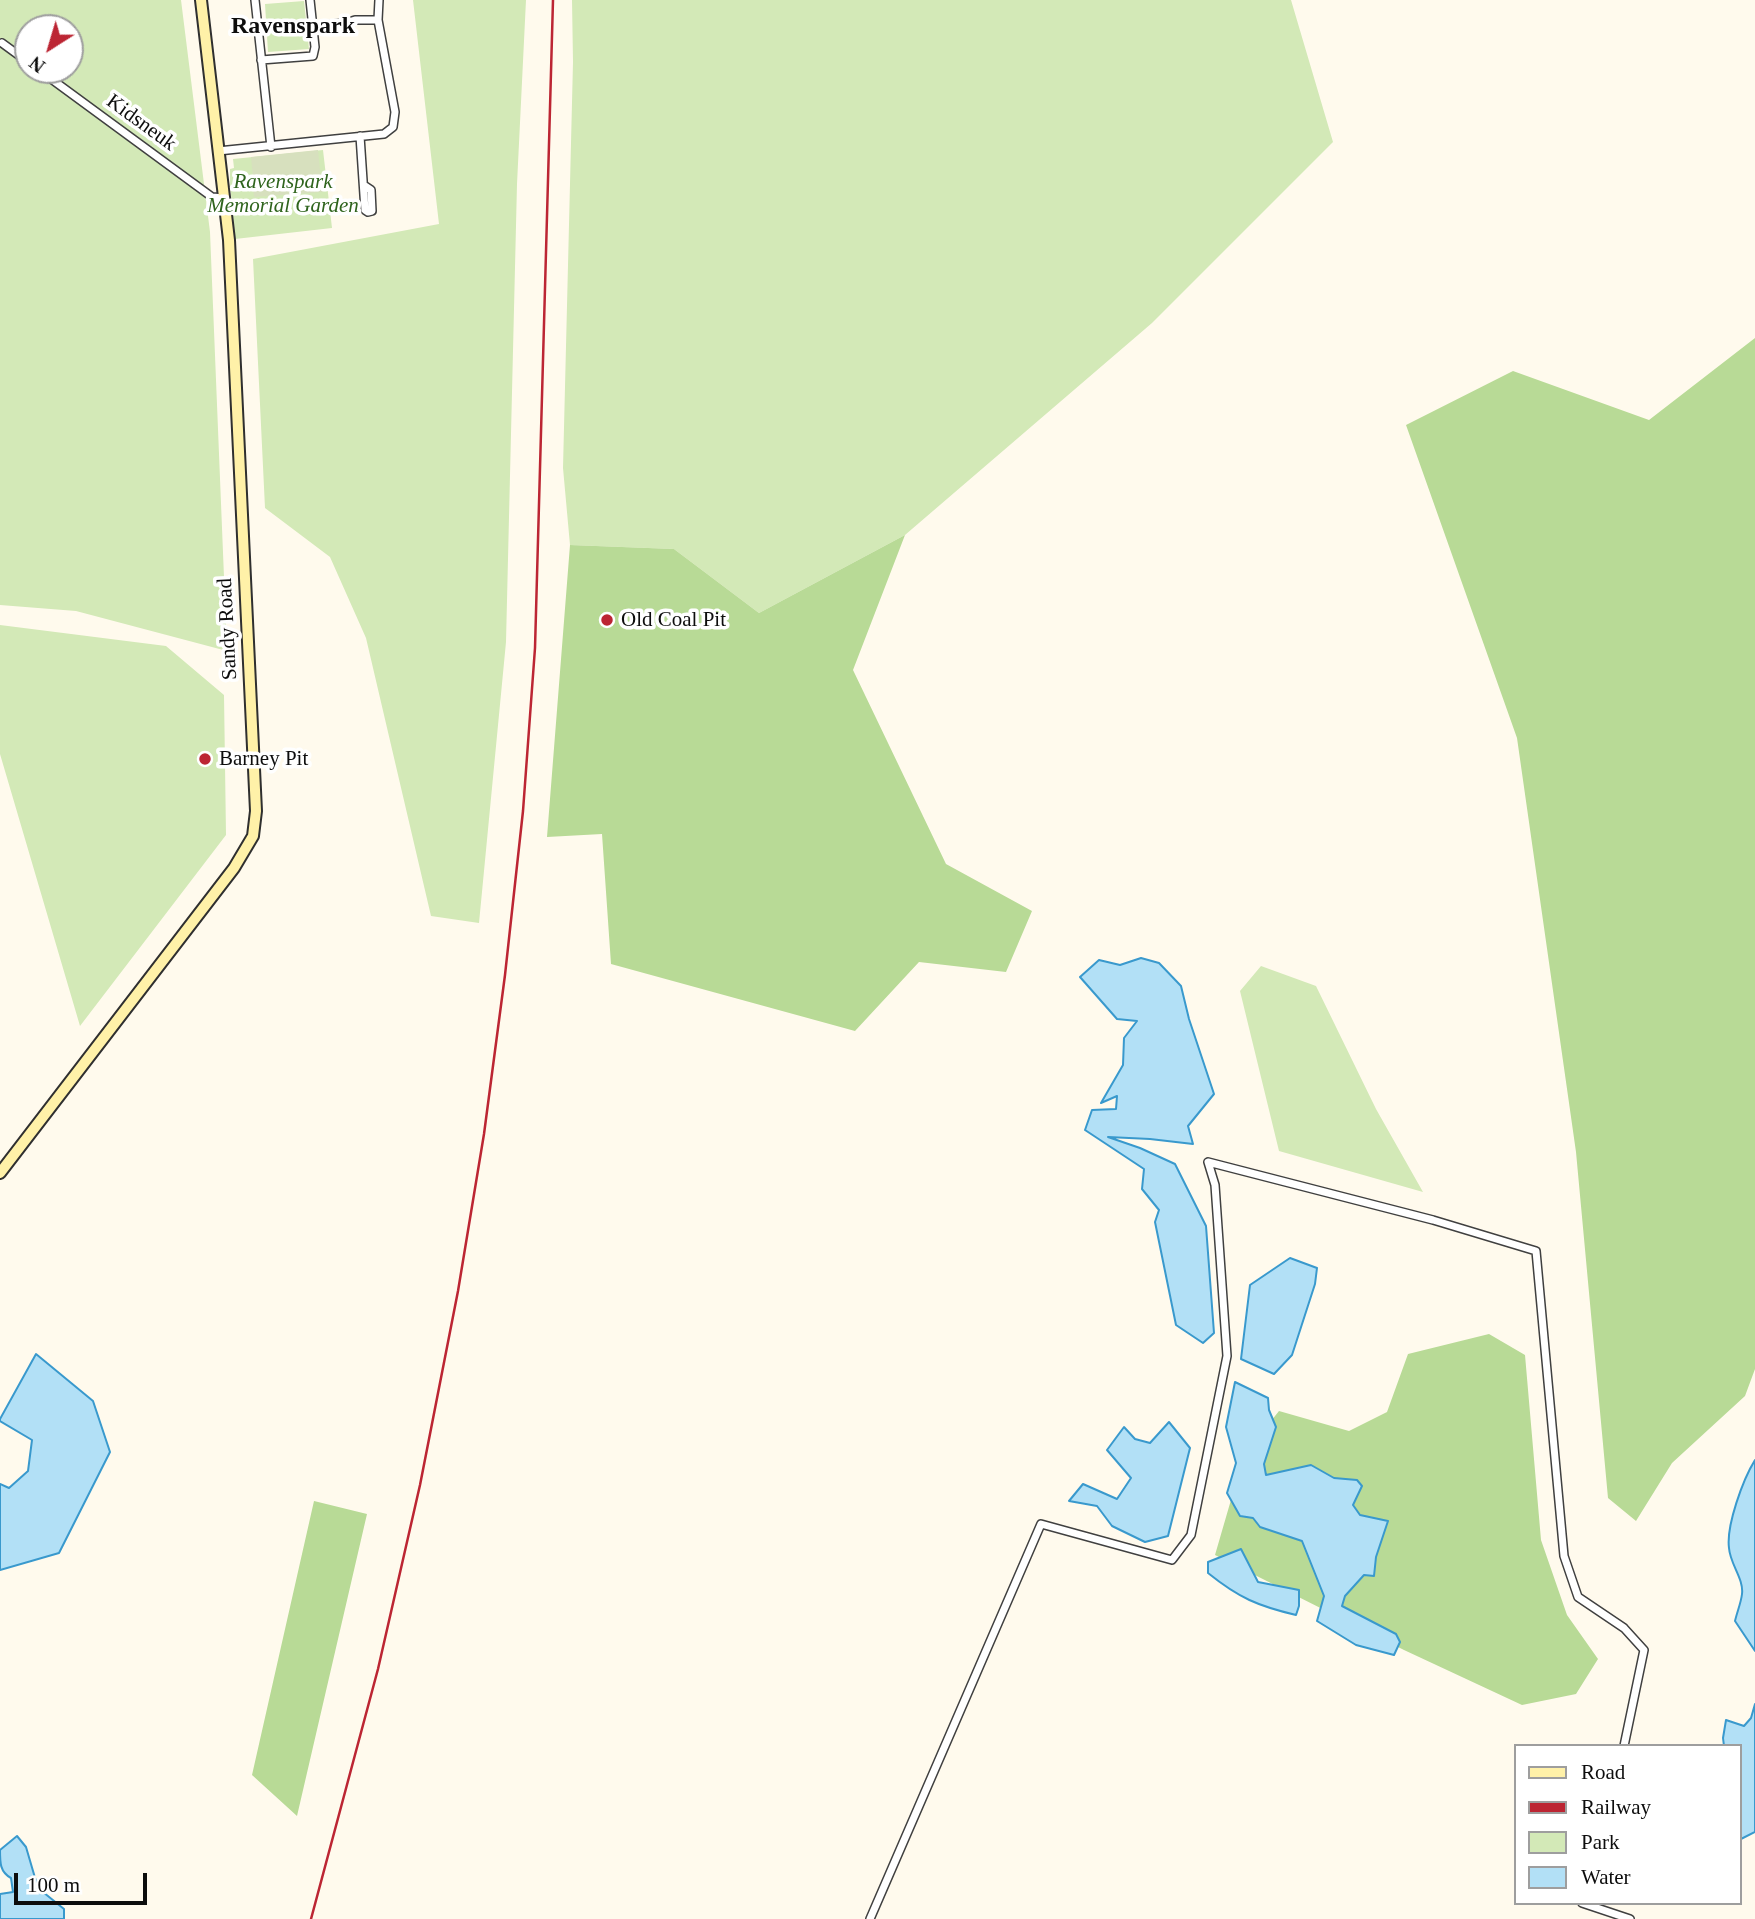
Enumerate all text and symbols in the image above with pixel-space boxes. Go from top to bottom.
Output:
district label: Ravenspark [231,13,355,41]
north arrow [14,14,84,84]
text: N [25,52,49,77]
street label: Kidsneuk [101,89,181,157]
park label: Ravenspark Memorial Garden [207,169,359,219]
street label: Sandy Road [213,577,243,681]
place label: Old Coal Pit [621,607,726,633]
marker: Old Coal Pit [599,612,615,628]
place label: Barney Pit [219,746,308,772]
marker: Barney Pit [197,751,213,767]
legend [1514,1744,1741,1905]
text: Road [1581,1760,1625,1784]
text: Railway [1581,1795,1651,1819]
text: Park [1581,1830,1620,1854]
scale bar [18,1860,150,1904]
text: Water [1581,1865,1631,1889]
text: 100 m [27,1873,80,1897]

